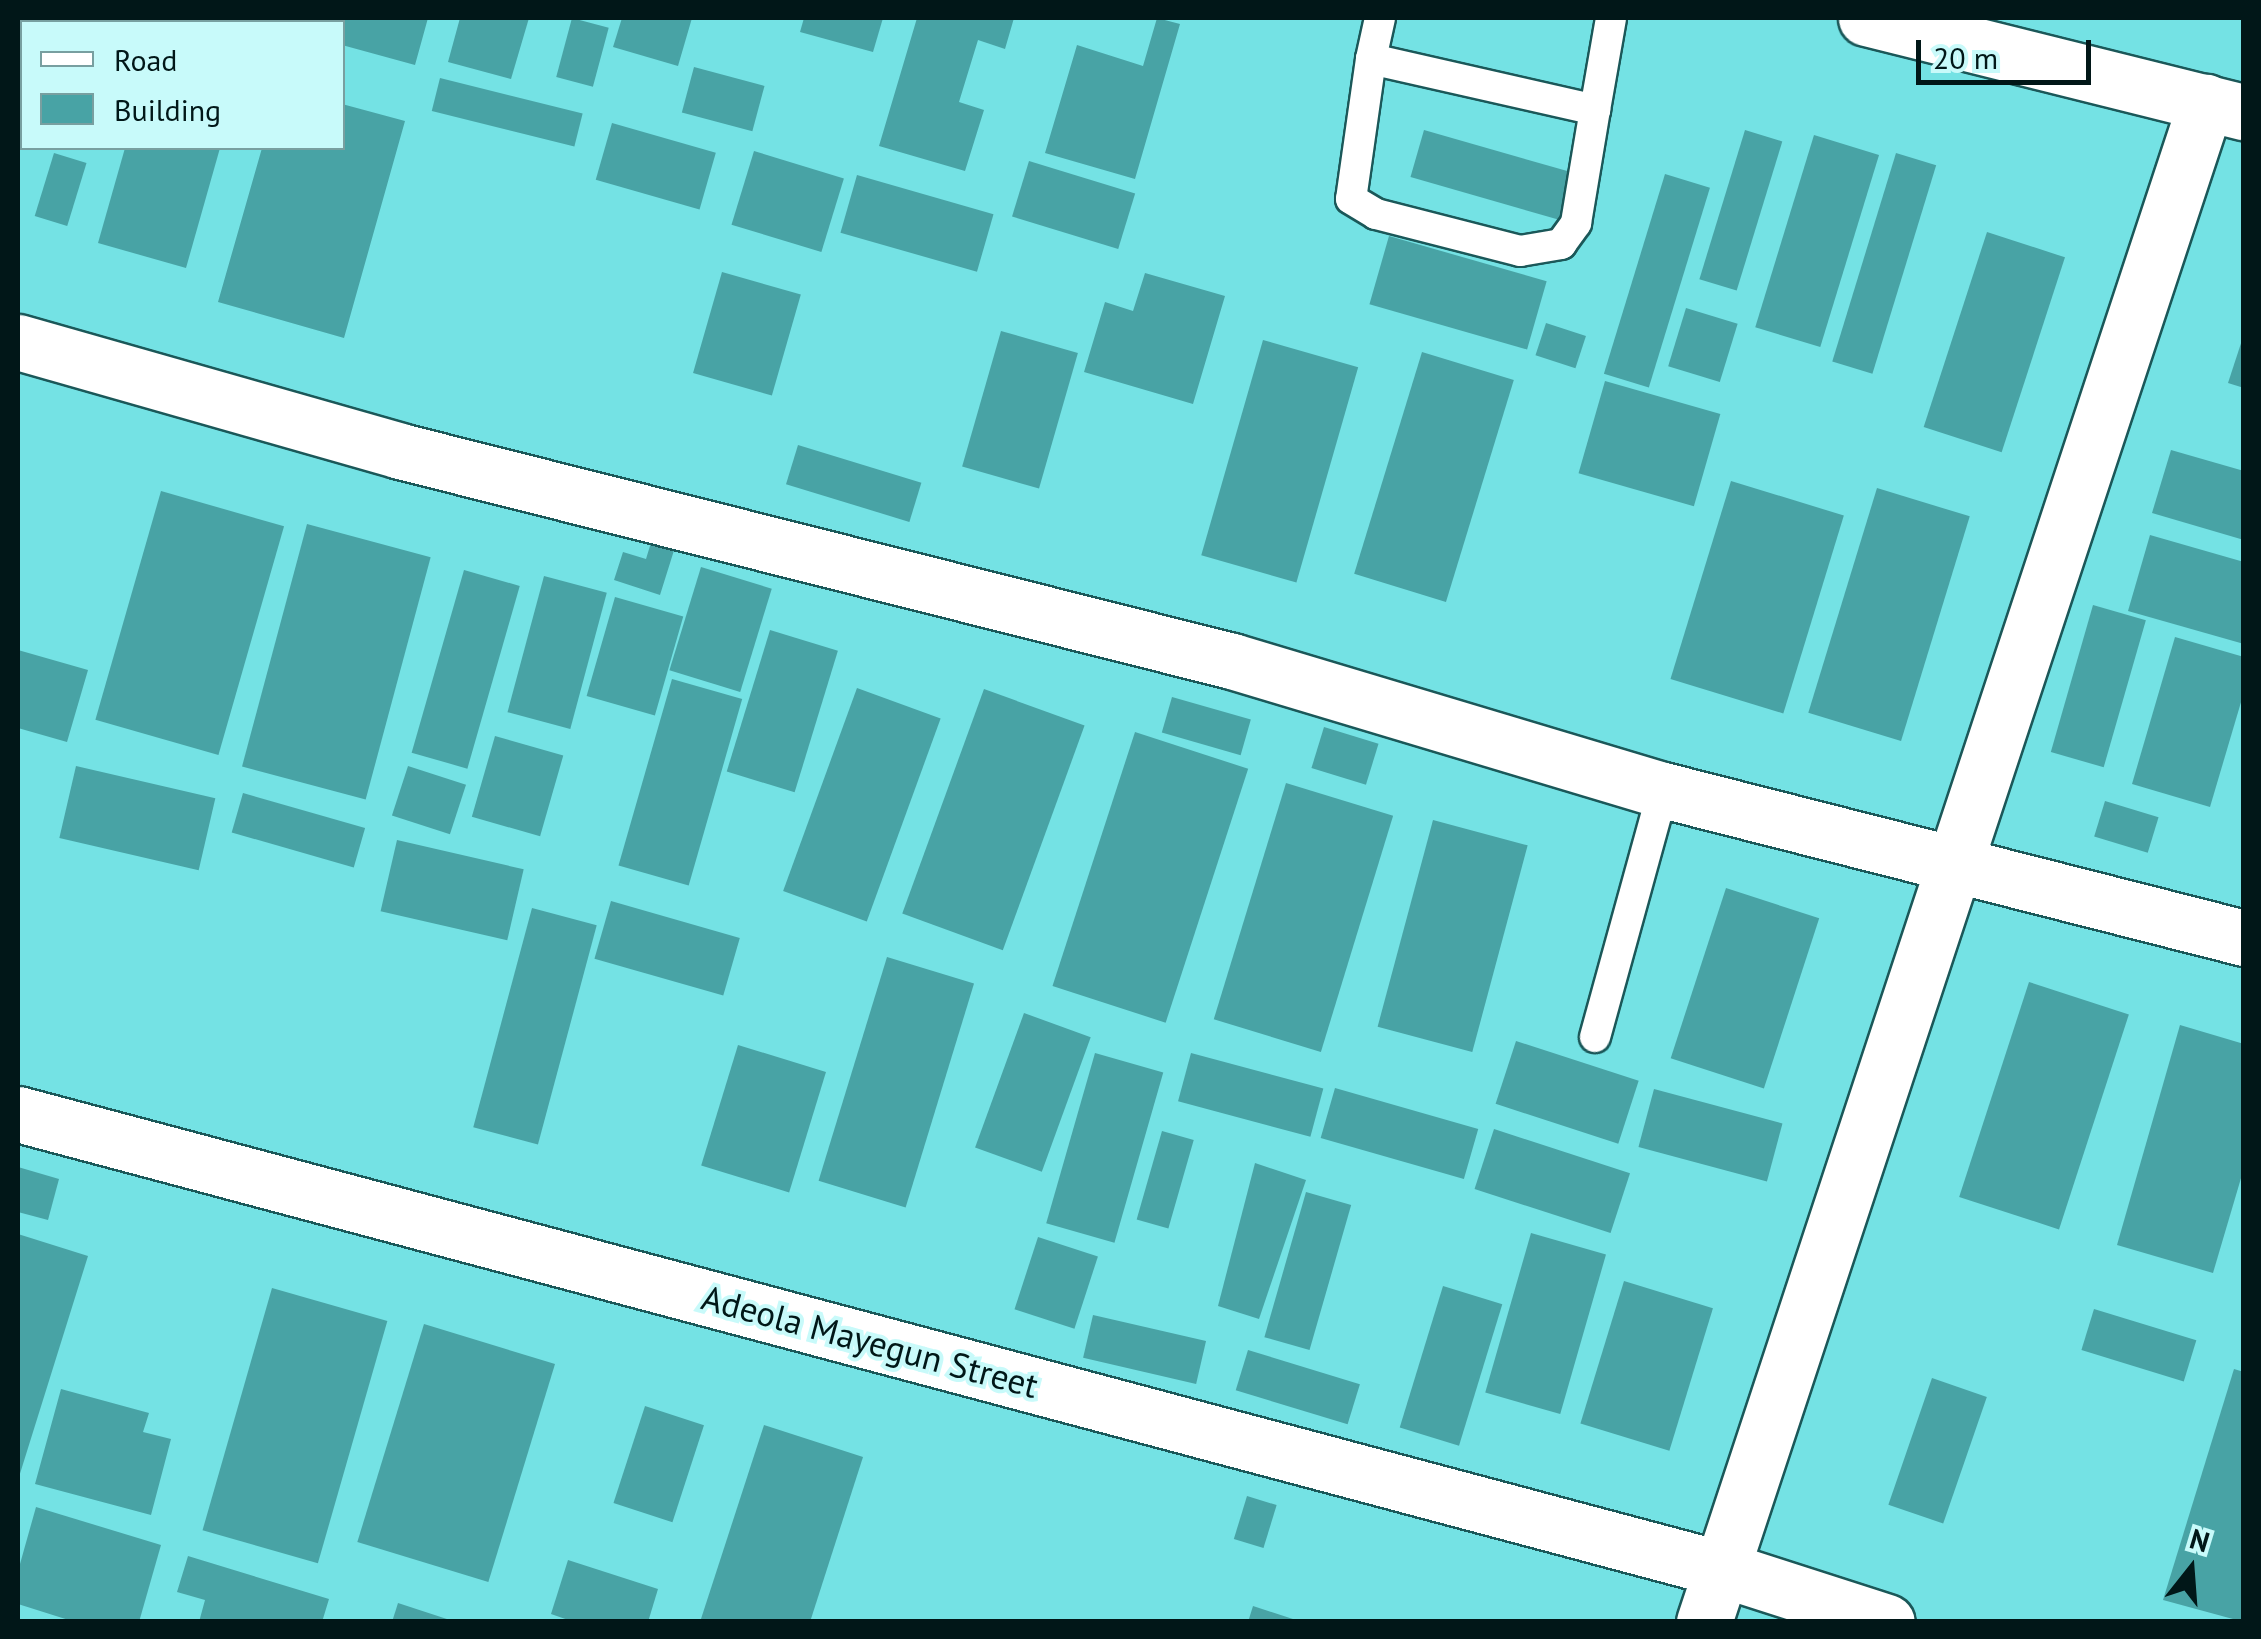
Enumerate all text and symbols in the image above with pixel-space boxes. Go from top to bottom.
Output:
legend [20,20,345,150]
scale bar [1921,20,2096,82]
text: 20 m [1933,38,1998,77]
text: Road [114,40,178,79]
text: Building [114,90,221,129]
street label: Adeola Mayegun Street [697,1276,1043,1406]
north arrow [2141,1519,2241,1619]
text: N [2186,1519,2214,1560]

